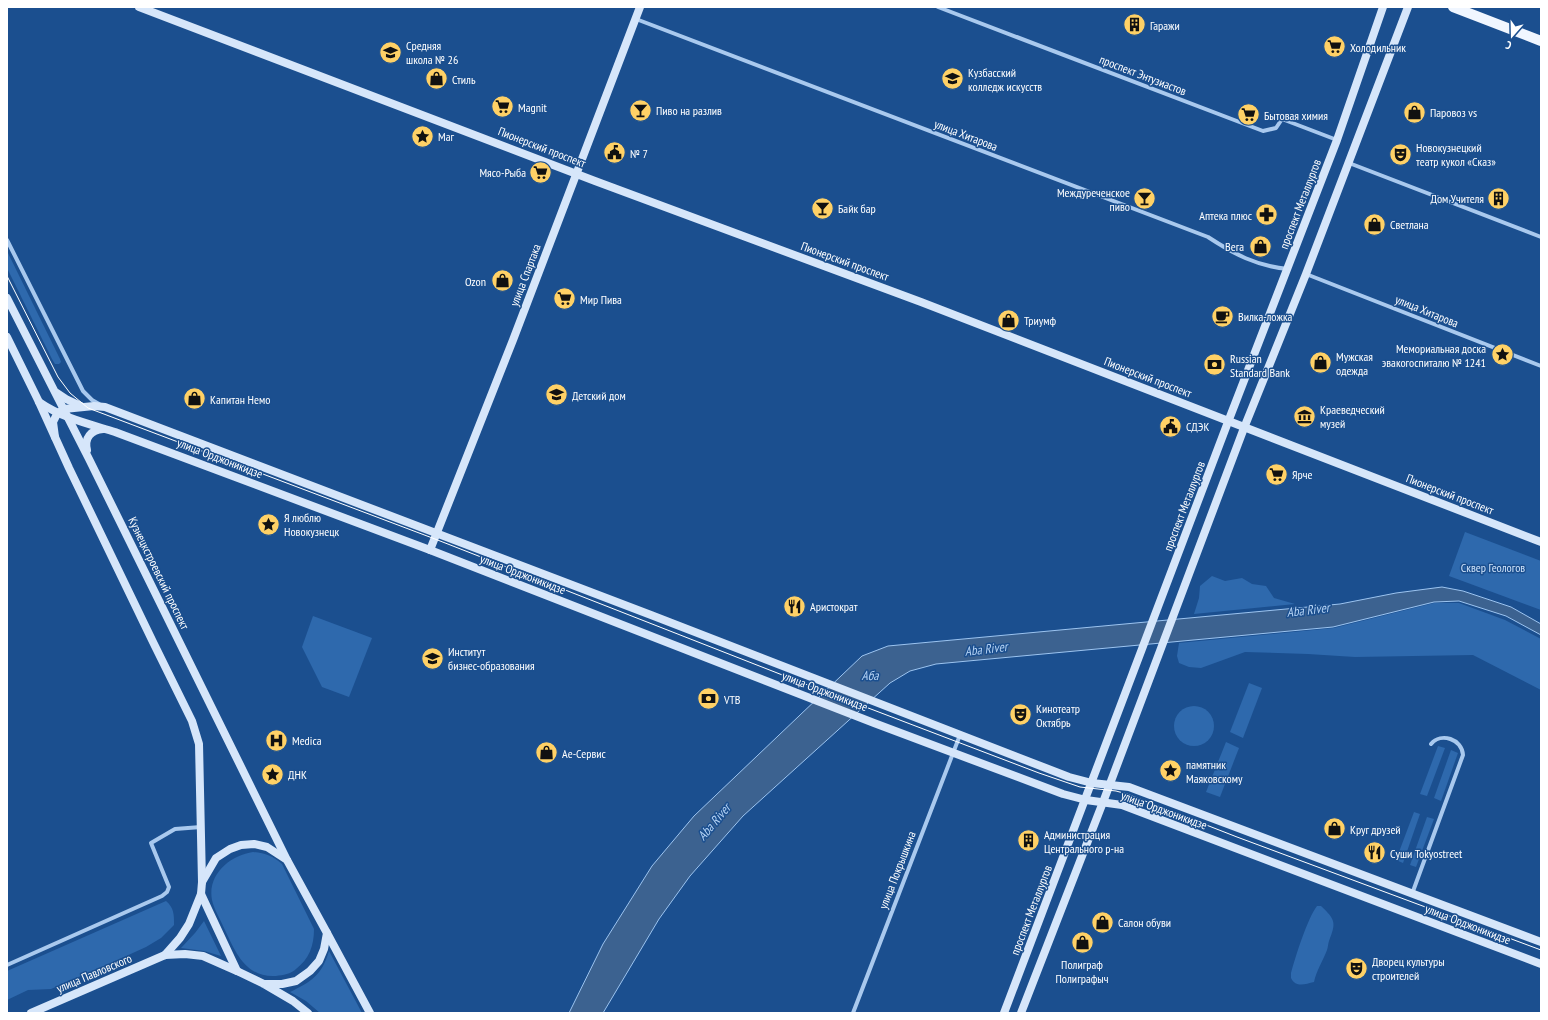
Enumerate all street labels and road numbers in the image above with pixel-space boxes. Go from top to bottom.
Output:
street label: проспект Энтузиастов [1097,52,1189,99]
street label: улица Хитарова [932,116,1000,154]
street label: Пионерский проспект [496,123,588,171]
street label: проспект Металлургов [1276,157,1324,251]
street label: Пионерский проспект [799,238,891,284]
street label: улица Спартака [506,241,544,308]
street label: улица Хитарова [1393,292,1461,331]
street label: Пионерский проспект [1102,353,1194,401]
street label: улица Орджоникидзе [175,435,265,481]
street label: проспект Металлургов [1160,459,1208,553]
street label: Пионерский проспект [1404,470,1496,518]
street label: Кузнецкстроевский проспект [125,514,193,632]
street label: улица Орджоникидзе [478,551,568,597]
street label: улица Орджоникидзе [780,668,870,714]
street label: улица Орджоникидзе [1119,787,1209,833]
street label: улица Покрышкина [875,829,919,911]
street label: проспект Металлургов [1007,863,1055,957]
street label: улица Орджоникидзе [1423,901,1513,947]
street label: улица Павловского [54,950,134,996]

